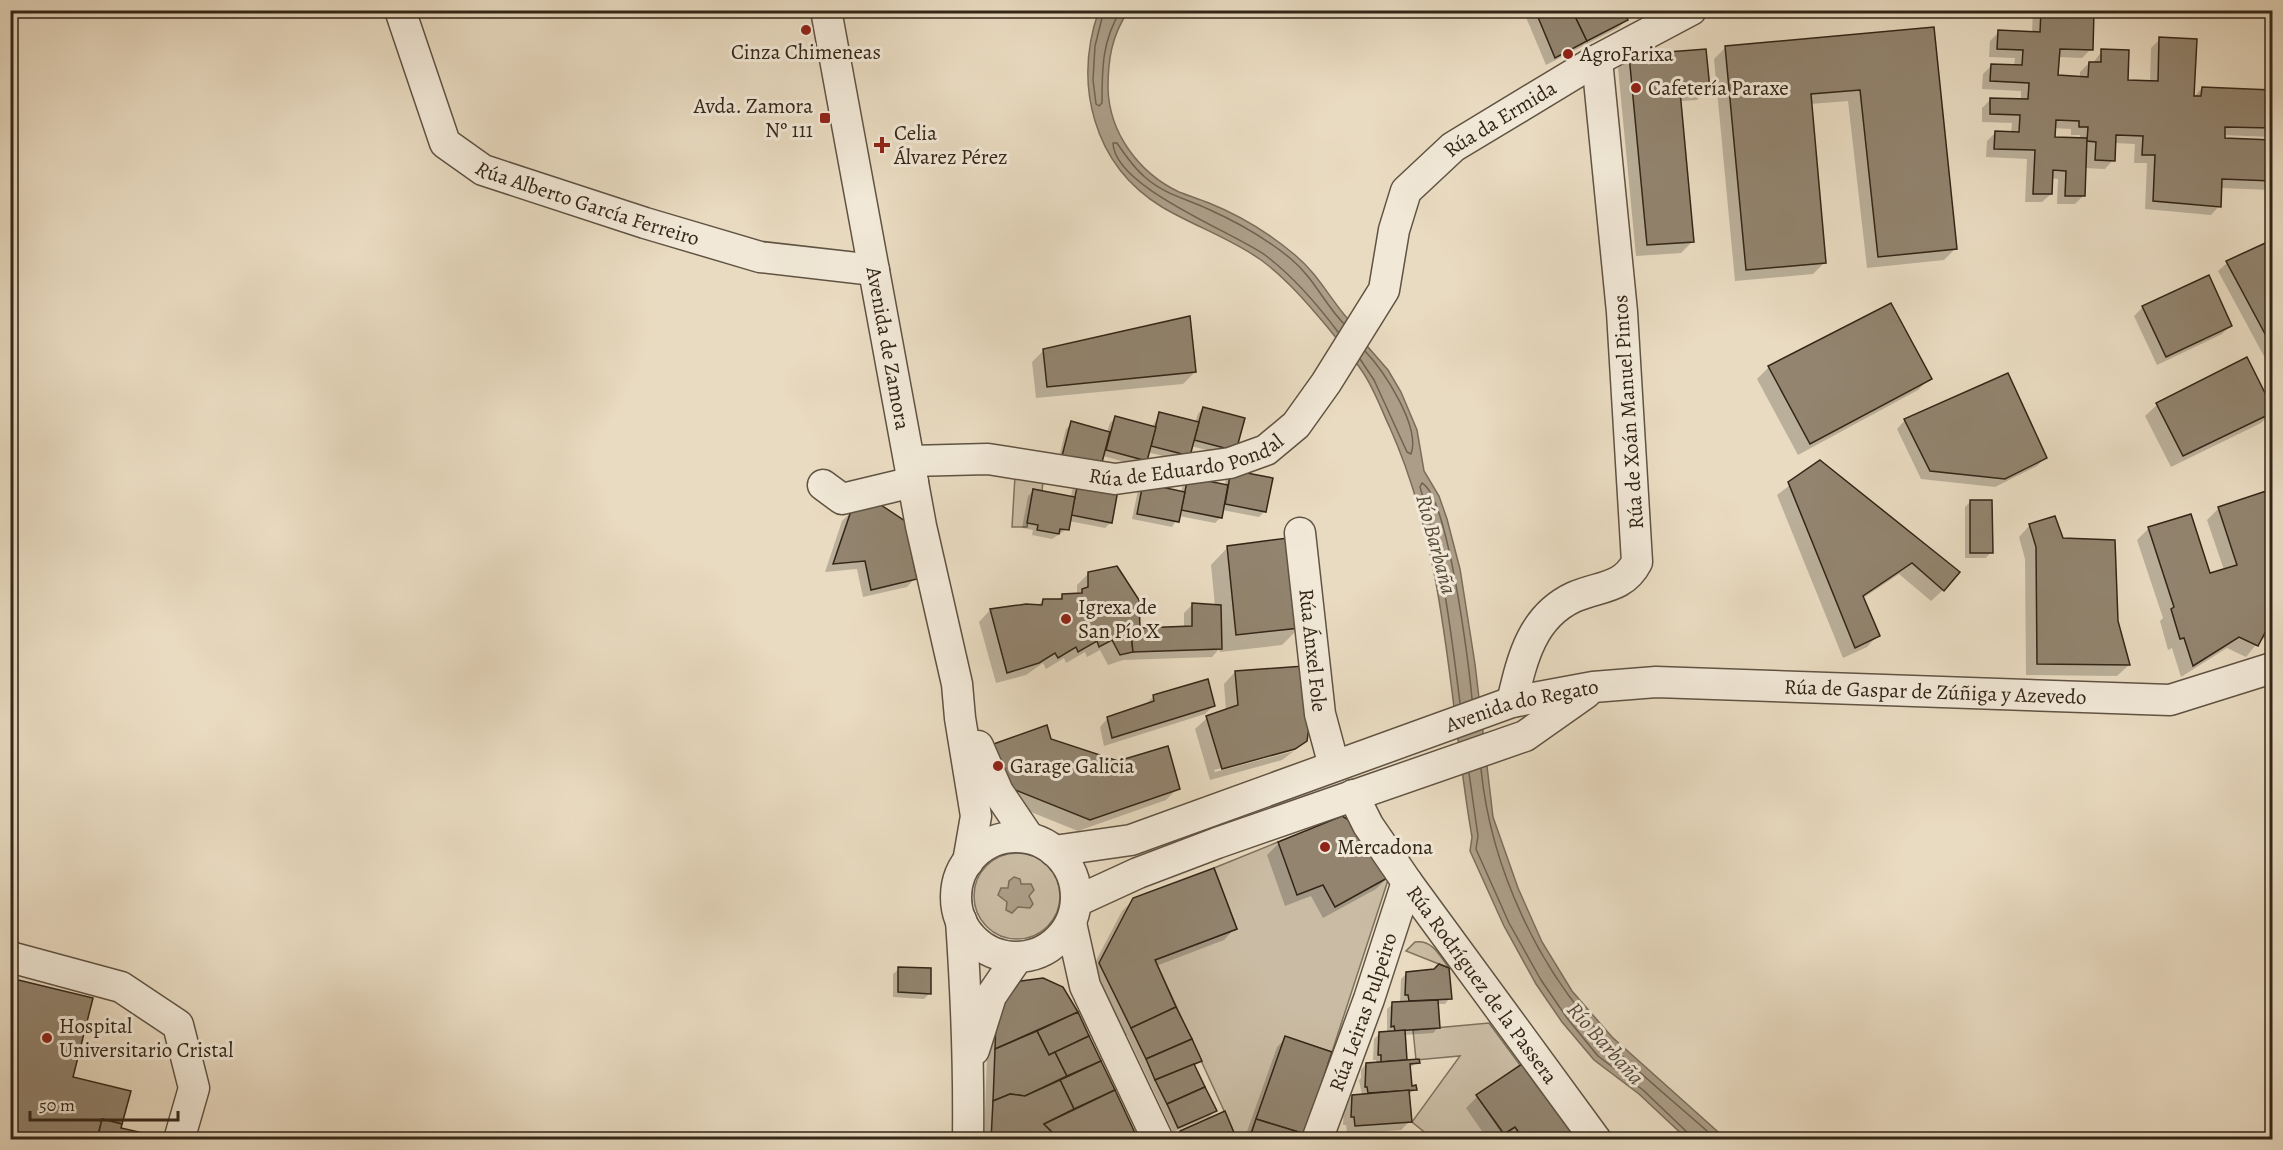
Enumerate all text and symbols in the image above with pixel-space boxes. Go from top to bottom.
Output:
marker: Cinza Chimeneas [799,23,813,37]
place label: Cinza Chimeneas [731,38,881,66]
place label: AgroFarixa [1579,40,1674,68]
marker: AgroFarixa [1561,47,1575,61]
street label: Rúa da Ermida [1437,74,1562,163]
place label: Cafetería Paraxe [1648,74,1789,102]
marker: Cafetería Paraxe [1629,81,1643,95]
place label: Avda. Zamora Nº 111 [693,92,813,144]
marker: Avda. Zamora Nº 111 [818,111,832,125]
place label: Celia Álvarez Pérez [893,119,1008,171]
marker: Celia Álvarez Pérez [875,138,889,152]
street label: Rúa Alberto García Ferreiro [469,155,703,252]
street label: Avenida de Zamora [859,264,917,432]
street label: Rúa de Xoán Manuel Pintos [1606,294,1650,530]
street label: Rúa de Eduardo Pondal [1087,427,1289,493]
water label: Río Barbaña [1408,491,1464,598]
street label: Rúa Ánxel Fole [1292,587,1334,713]
place label: Igrexa de San Pío X [1078,593,1160,645]
marker: Igrexa de San Pío X [1059,612,1073,626]
street label: Rúa de Gaspar de Zúñiga y Azevedo [1784,672,2087,711]
street label: Avenida do Regato [1441,673,1600,739]
place label: Garage Galicia [1010,752,1135,780]
marker: Garage Galicia [991,759,1005,773]
place label: Mercadona [1337,833,1433,861]
marker: Mercadona [1318,840,1332,854]
street label: Rúa Rodríguez de la Passera [1400,880,1564,1090]
street label: Rúa Leiras Pulpeiro [1322,929,1404,1095]
water label: Río Barbaña [1560,996,1651,1092]
place label: Hospital Universitario Cristal [59,1012,233,1064]
marker: Hospital Universitario Cristal [40,1031,54,1045]
scale bar [30,1084,178,1122]
text: 50 m [39,1093,75,1117]

